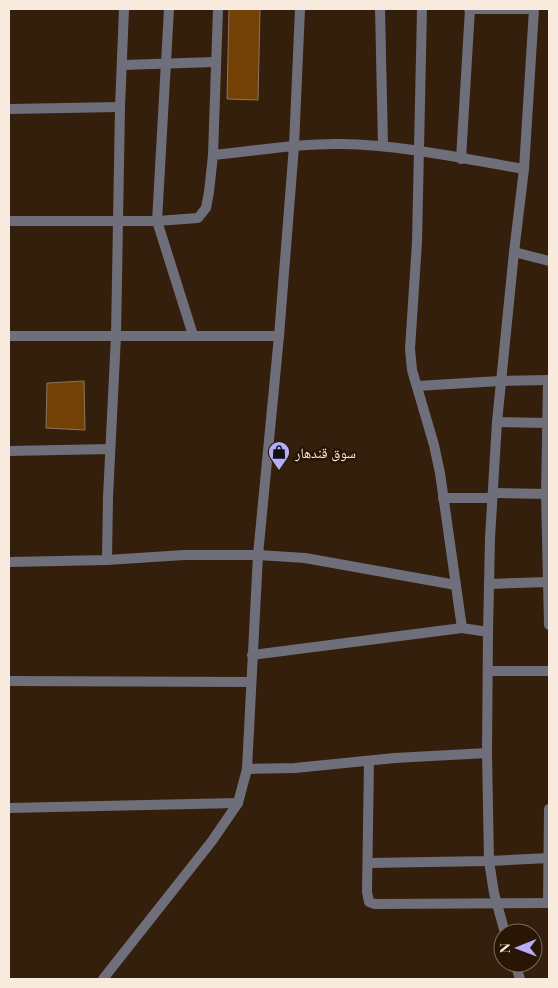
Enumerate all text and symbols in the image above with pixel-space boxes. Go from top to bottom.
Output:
shop icon: سوق قندهار [267,440,291,471]
place label: سوق قندهار [294,443,356,462]
north arrow [493,923,543,973]
text: N [495,943,514,953]

